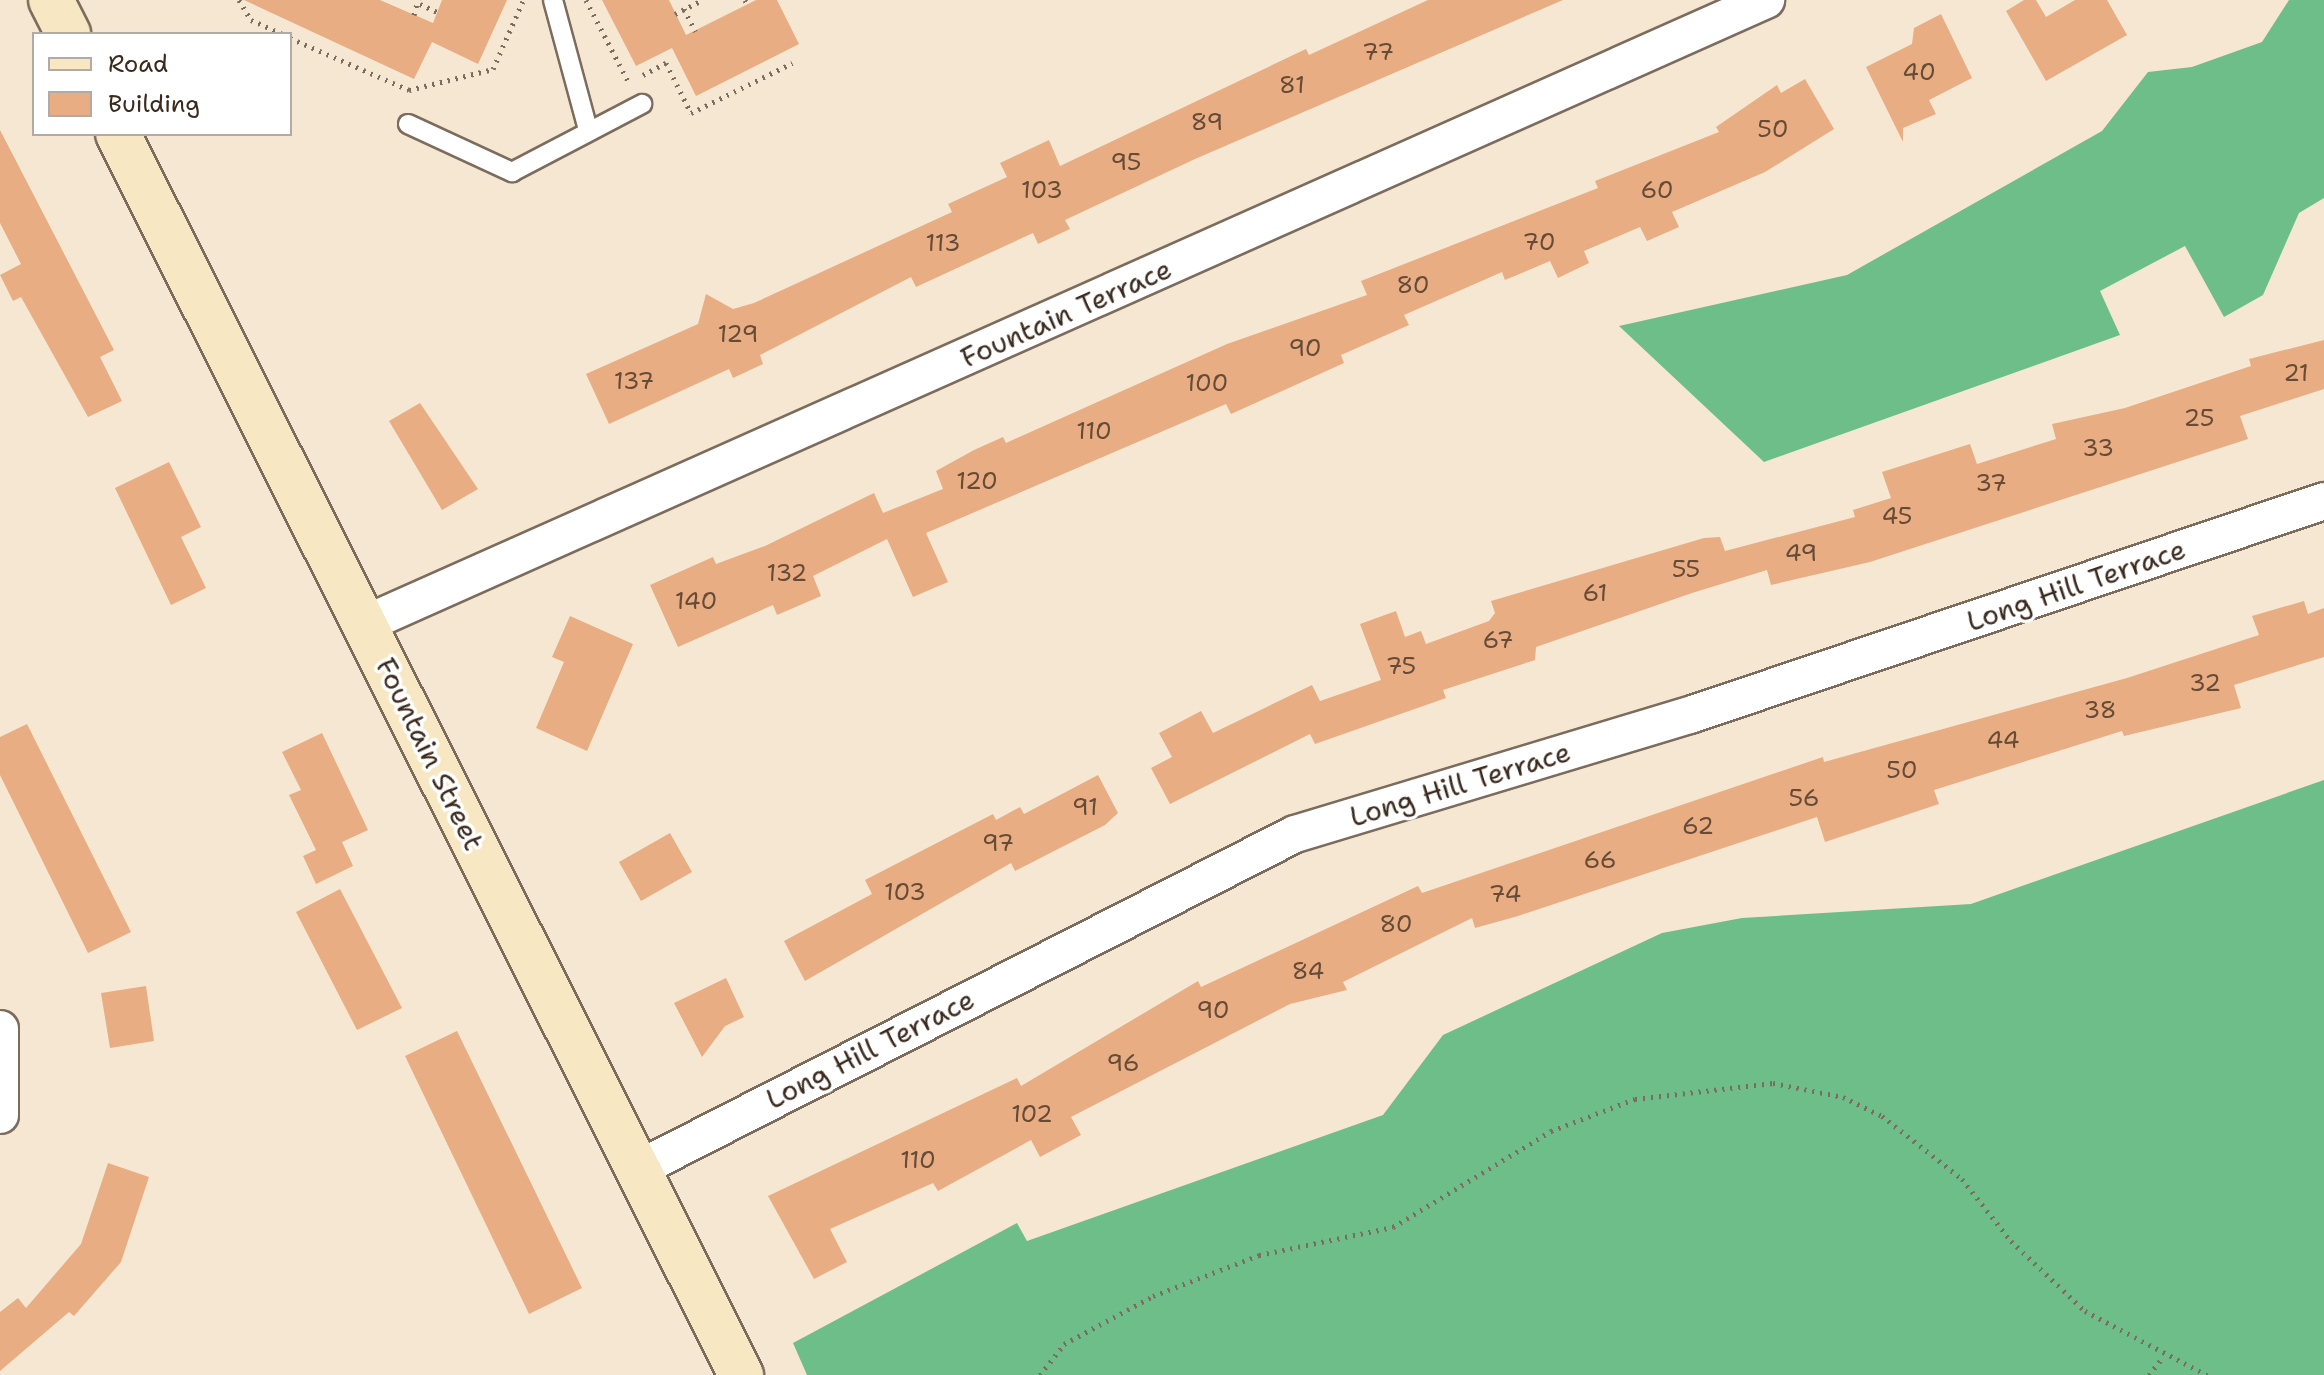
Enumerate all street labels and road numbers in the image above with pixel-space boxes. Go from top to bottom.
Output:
street label: Fountain Terrace [955,251,1177,375]
street label: Long Hill Terrace [1962,532,2190,638]
street label: Fountain Street [369,652,491,856]
street label: Long Hill Terrace [1346,734,1574,834]
street label: Long Hill Terrace [760,982,980,1116]

